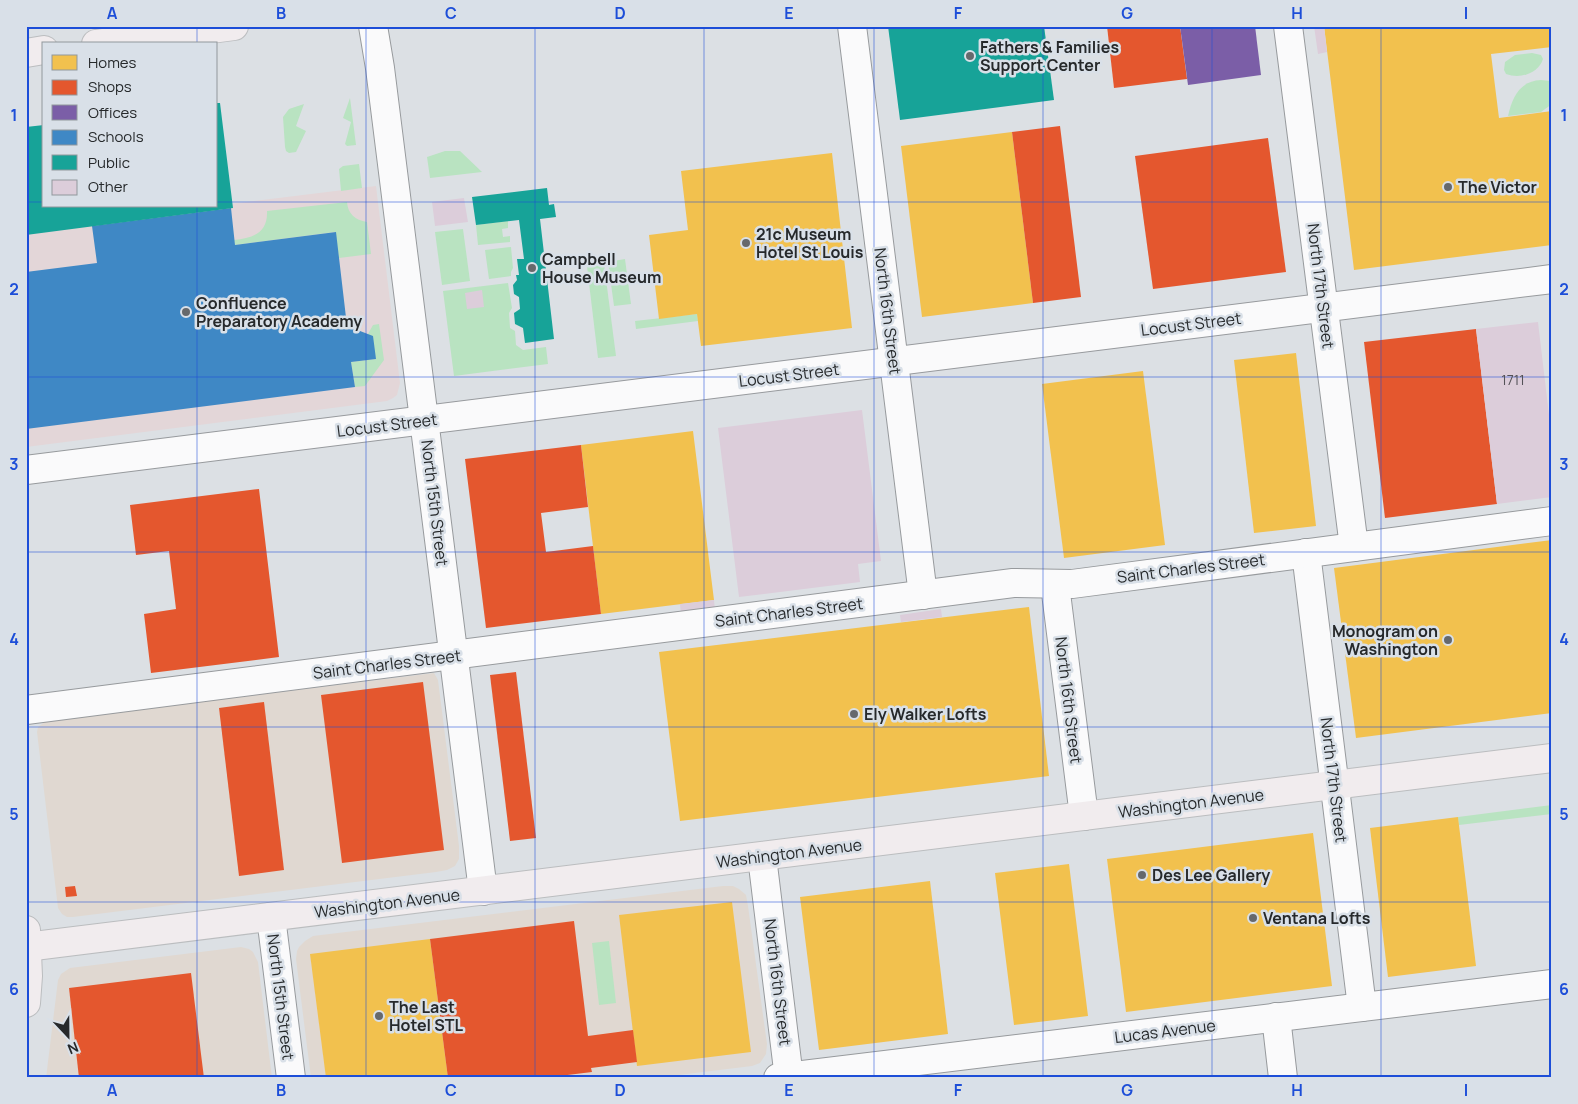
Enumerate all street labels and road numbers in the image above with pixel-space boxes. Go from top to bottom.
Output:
street label: North 17th Street [1302,222,1340,350]
street label: North 16th Street [869,246,907,376]
street label: Locust Street [1140,307,1242,341]
street label: Locust Street [738,358,840,392]
street label: Locust Street [336,408,438,442]
street label: North 15th Street [416,439,454,567]
street label: Saint Charles Street [1116,548,1266,588]
street label: Saint Charles Street [714,592,864,632]
street label: North 16th Street [1050,635,1088,765]
street label: Saint Charles Street [312,644,462,684]
street label: North 17th Street [1315,716,1353,844]
street label: Washington Avenue [1117,783,1265,823]
street label: Washington Avenue [715,833,863,873]
street label: Washington Avenue [313,883,461,923]
street label: North 16th Street [759,917,797,1047]
street label: North 15th Street [262,933,300,1061]
street label: Lucas Avenue [1113,1014,1217,1048]

